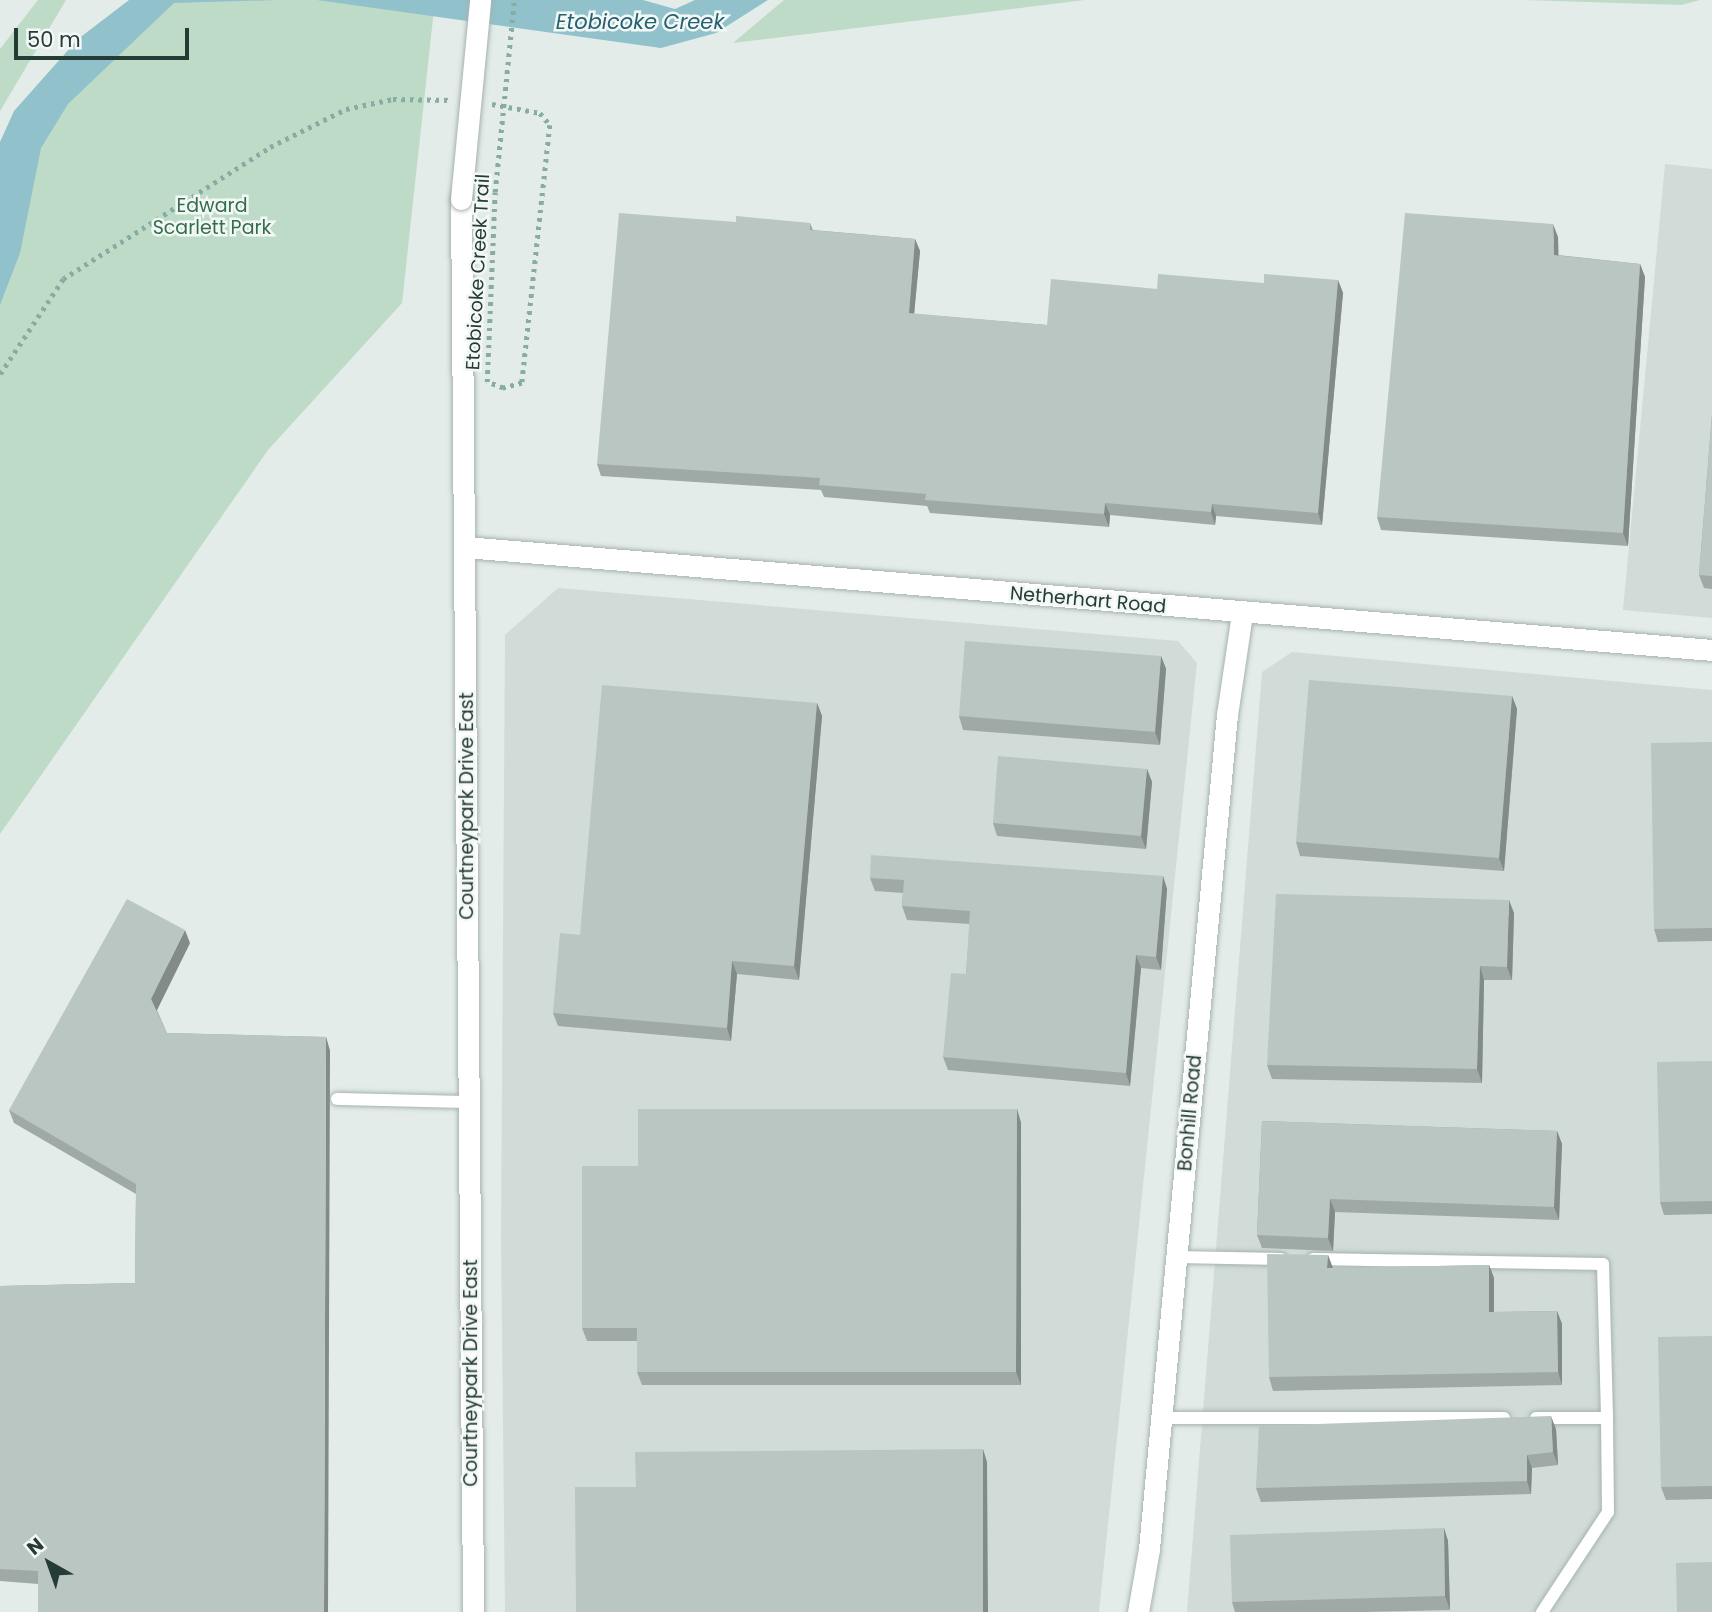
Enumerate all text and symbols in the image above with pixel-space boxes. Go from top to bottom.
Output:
water label: Etobicoke Creek [556,9,724,35]
scale bar [18,14,192,58]
text: 50 m [27,25,81,54]
street label: Etobicoke Creek Trail [461,173,495,371]
park label: Edward Scarlett Park [153,195,271,239]
street label: Netherhart Road [1009,582,1167,618]
street label: Courtneypark Drive East [456,692,478,920]
street label: Bonhill Road [1174,1054,1206,1172]
street label: Courtneypark Drive East [460,1259,482,1487]
north arrow [14,1528,84,1598]
text: N [21,1532,49,1561]

